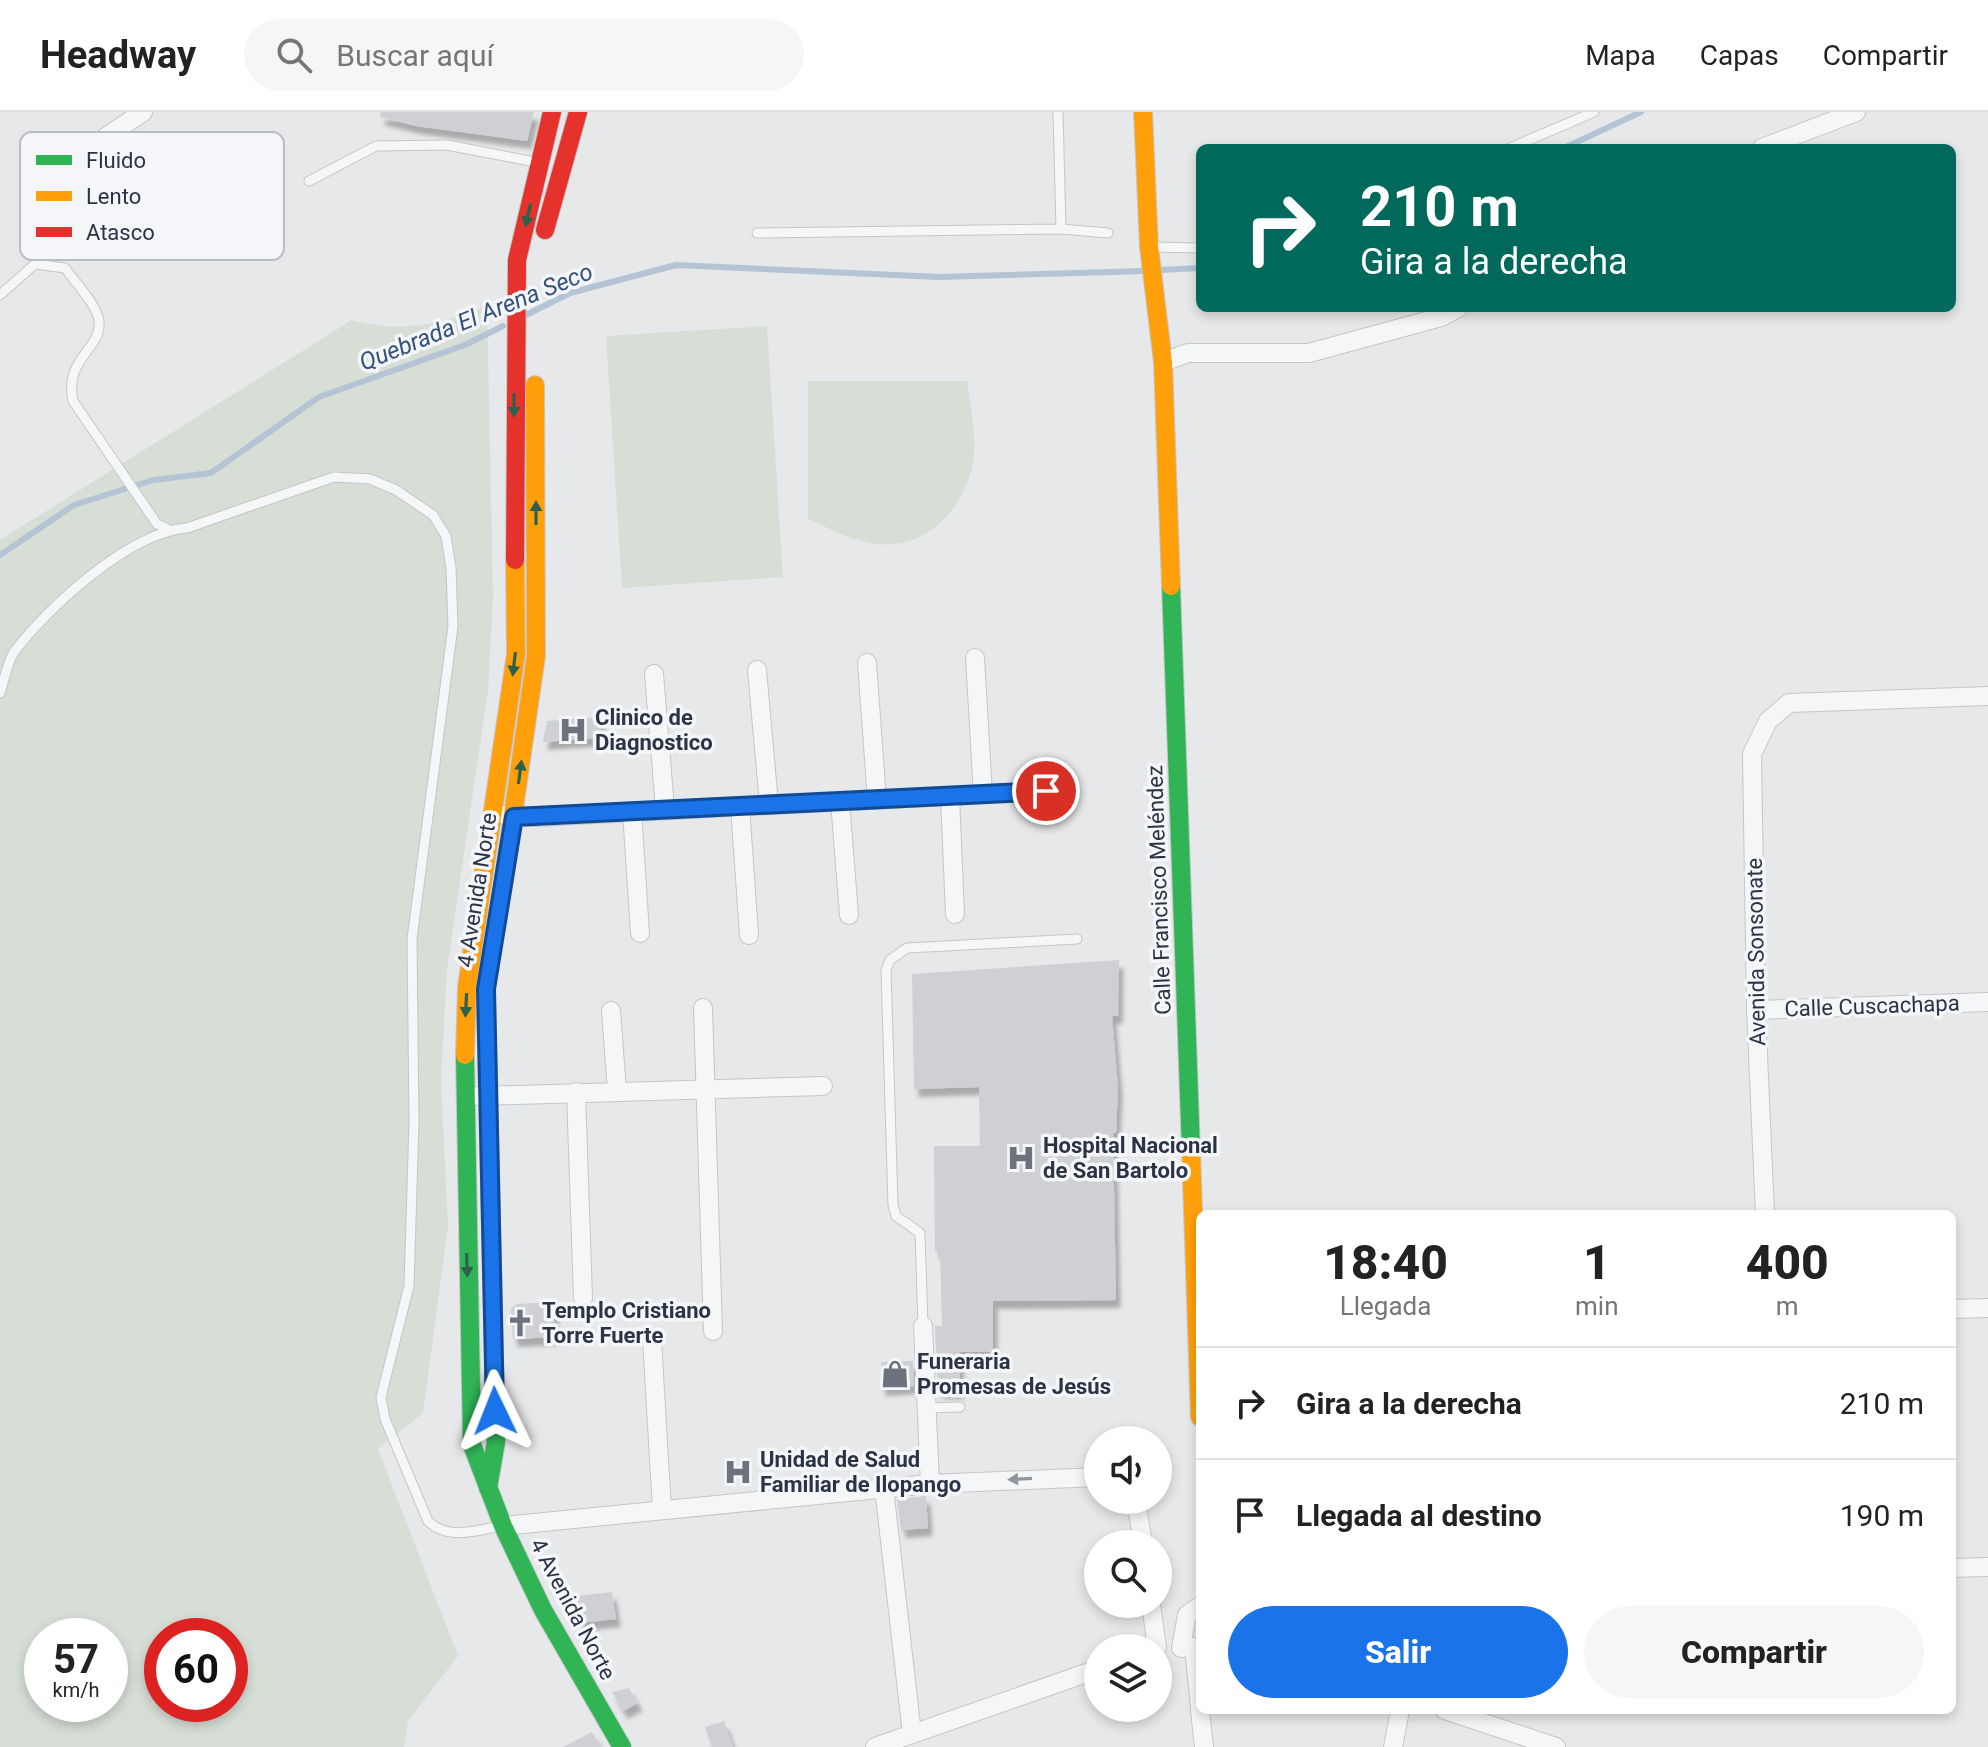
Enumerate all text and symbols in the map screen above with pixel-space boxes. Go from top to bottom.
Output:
search box [244,19,804,91]
text: Headway [40,33,196,77]
icon: search [272,33,316,77]
text: Buscar aquí [336,38,494,73]
text: Mapa [1585,39,1656,72]
text: Capas [1700,39,1779,72]
text: Compartir [1823,39,1948,72]
legend [20,132,284,260]
text: Fluido [86,148,146,173]
text: 210 m [1360,174,1519,240]
icon: right [1228,176,1332,280]
text: Lento [86,184,141,209]
one-way arrow [521,203,534,228]
text: Atasco [86,220,155,245]
text: Gira a la derecha [1360,241,1628,283]
water label: Quebrada El Arena Seco [355,257,597,377]
one-way arrow [508,393,520,418]
one-way arrow [530,500,542,525]
one-way arrow [507,652,520,677]
place label: Clinico de Diagnostico [595,705,713,755]
hospital icon: Clinico de Diagnostico [558,715,588,745]
pin [1012,757,1080,825]
one-way arrow [514,759,527,784]
street label: Calle Francisco Meléndez [1142,765,1176,1015]
icon: arrive [1024,769,1068,813]
street label: 4 Avenida Norte [452,811,502,969]
street label: Avenida Sonsonate [1742,858,1770,1046]
street label: Calle Cuscachapa [1784,990,1960,1022]
one-way arrow [460,993,473,1018]
place label: Hospital Nacional de San Bartolo [1043,1133,1218,1183]
hospital icon: Hospital Nacional de San Bartolo [1006,1143,1036,1173]
text: 18:40 [1323,1234,1448,1291]
text: 1 [1583,1234,1611,1291]
text: 400 [1746,1234,1829,1291]
one-way arrow [460,1253,473,1278]
text: Llegada [1340,1291,1431,1321]
text: min [1575,1291,1619,1321]
text: m [1776,1291,1799,1321]
place label: Templo Cristiano Torre Fuerte [542,1298,711,1348]
church icon: Templo Cristiano Torre Fuerte [505,1308,535,1338]
place label: Funeraria Promesas de Jesús [917,1349,1111,1399]
shop icon: Funeraria Promesas de Jesús [880,1359,910,1389]
position arrow [453,1369,537,1453]
icon: right [1228,1381,1272,1425]
text: Gira a la derecha [1296,1386,1522,1421]
text: 210 m [1840,1386,1924,1421]
map controls [1084,1426,1172,1722]
button: sound [1084,1426,1172,1514]
place label: Unidad de Salud Familiar de Ilopango [760,1447,961,1497]
hospital icon: Unidad de Salud Familiar de Ilopango [723,1457,753,1487]
one-way arrow [1007,1472,1032,1485]
icon: arrive [1228,1493,1272,1537]
text: Llegada al destino [1296,1498,1542,1533]
text: 190 m [1840,1498,1924,1533]
button: search [1084,1530,1172,1618]
street label: 4 Avenida Norte [525,1534,621,1684]
button: Salir [1228,1606,1568,1698]
button: Compartir [1584,1606,1924,1698]
speed limit sign: 60 [144,1618,248,1722]
button: layers [1084,1634,1172,1722]
text: 57 [53,1636,99,1683]
text: km/h [53,1678,99,1702]

